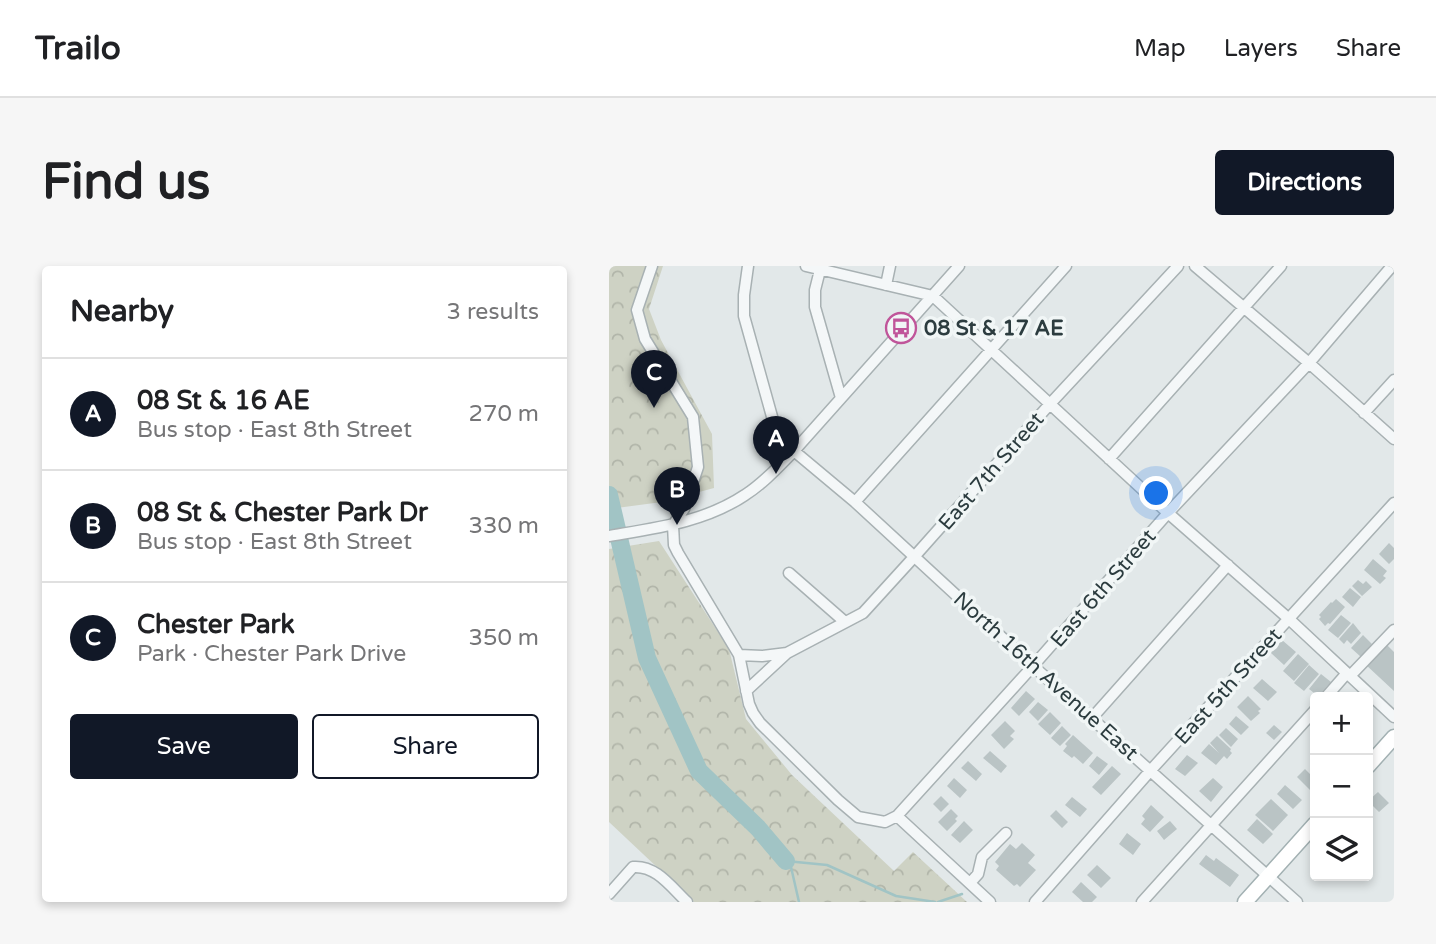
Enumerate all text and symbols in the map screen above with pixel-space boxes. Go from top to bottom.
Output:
text: Trailo [35,29,121,68]
text: Map [1134,34,1186,63]
text: Layers [1224,34,1298,63]
text: Share [1336,34,1401,63]
button: Directions [1215,150,1394,215]
text: Find us [42,153,210,212]
text: Nearby [70,293,174,330]
text: 3 results [446,298,539,326]
bus stop icon: 08 St & 17 AE [884,311,918,345]
place label: 08 St & 17 AE [924,316,1064,341]
pin: C [631,350,677,408]
text: 08 St & 16 AE [137,385,310,416]
text: A [84,400,102,428]
text: 270 m [469,400,539,428]
street label: East 7th Street [933,407,1049,535]
text: Bus stop · East 8th Street [137,416,412,444]
pin: A [753,416,799,474]
pin: B [654,467,700,525]
your location [1139,476,1173,510]
text: 08 St & Chester Park Dr [137,497,428,528]
text: B [85,512,101,540]
text: 330 m [469,512,539,540]
street label: East 6th Street [1045,524,1161,652]
text: Bus stop · East 8th Street [137,528,412,556]
street label: North 16th Avenue East [948,587,1143,766]
text: Chester Park [137,609,295,640]
street label: East 5th Street [1170,623,1287,750]
text: C [85,624,101,652]
text: 350 m [469,624,539,652]
text: Park · Chester Park Drive [137,640,406,668]
map controls [1310,692,1373,881]
button: + [1310,692,1373,755]
button: Save [70,714,298,779]
button: Share [312,714,539,779]
button: − [1310,755,1373,818]
button: layers [1310,818,1373,881]

